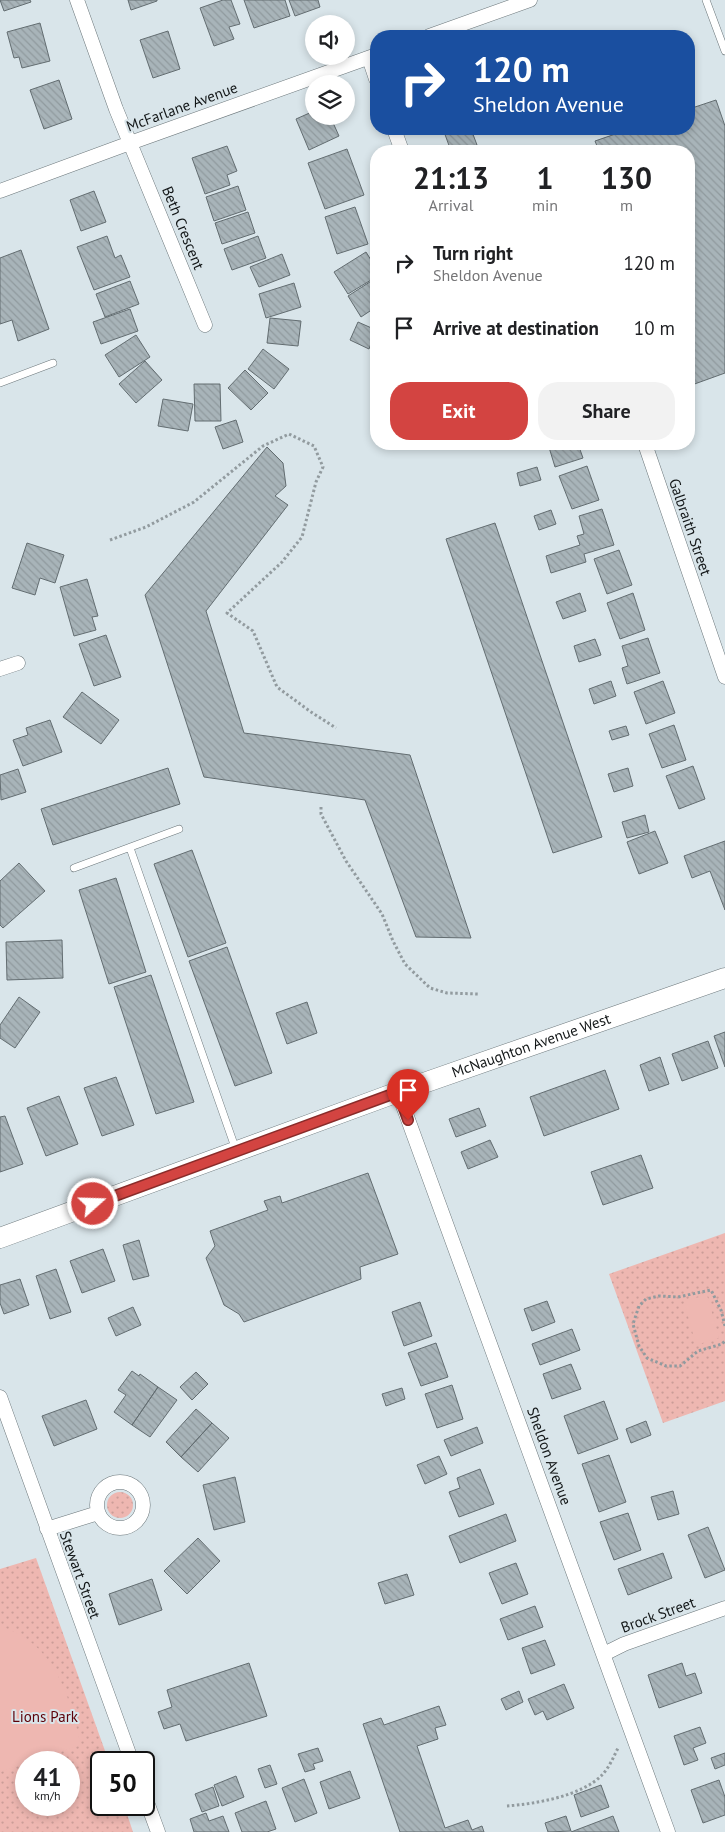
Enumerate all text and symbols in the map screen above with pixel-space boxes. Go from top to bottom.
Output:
map controls [305,15,355,125]
button: sound [305,15,355,65]
text: 120 m [473,46,570,92]
icon: right [390,50,455,115]
button: layers [305,75,355,125]
street label: McFarlane Avenue [124,78,240,135]
text: Sheldon Avenue [473,90,624,118]
text: 21:13 [413,158,489,197]
text: 1 [537,158,554,197]
text: 130 [601,158,652,197]
street label: Beth Crescent [158,183,209,272]
text: Arrival [429,195,473,215]
text: min [532,195,558,215]
text: m [620,195,633,215]
text: Turn right [433,241,513,265]
icon: right [390,249,418,277]
text: 120 m [623,251,675,275]
text: Sheldon Avenue [433,265,543,285]
icon: arrive [390,314,418,342]
text: Arrive at destination [433,316,599,340]
text: 10 m [634,316,675,340]
button: Exit [390,382,528,440]
button: Share [538,382,675,440]
street label: Galbraith Street [665,476,716,578]
street label: McNaughton Avenue West [449,1009,613,1082]
pin [387,1069,429,1120]
icon: arrive [394,1076,422,1104]
position arrow [66,1177,118,1229]
street label: Sheldon Avenue [523,1404,576,1507]
street label: Stewart Street [56,1528,105,1621]
street label: Brock Street [618,1592,698,1637]
park label: Lions Park [12,1707,79,1726]
speed limit sign: 50 [90,1751,155,1816]
text: 41 [33,1761,62,1793]
text: km/h [34,1788,61,1803]

